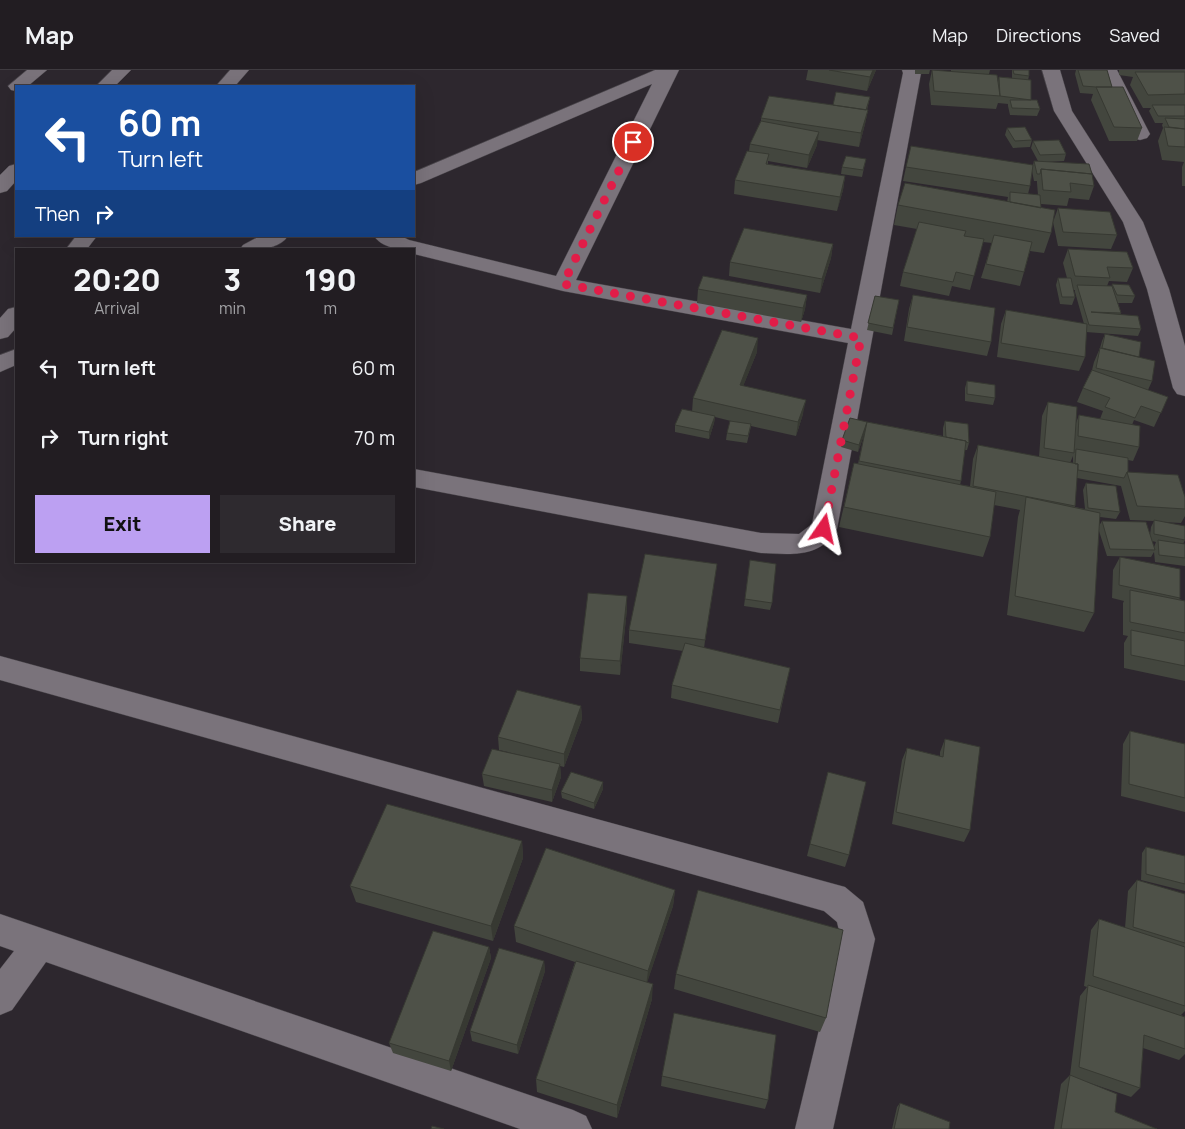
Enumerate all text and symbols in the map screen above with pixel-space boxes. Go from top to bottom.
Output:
text: Map [25,18,74,51]
text: Map [932,23,968,47]
text: Directions [996,23,1081,47]
text: Saved [1109,23,1160,47]
text: 60 m [118,99,201,147]
icon: left [35,105,100,170]
pin [612,121,654,163]
icon: arrive [619,128,647,156]
text: Turn left [118,144,203,174]
icon: right [90,200,118,228]
text: Then [35,201,80,227]
text: 20:20 [73,259,161,300]
text: 3 [224,259,241,300]
text: 190 [304,259,357,300]
text: Arrival [94,297,140,319]
text: min [219,297,246,319]
text: m [324,297,337,319]
icon: left [35,354,63,382]
text: Turn left [78,355,156,381]
text: 60 m [352,355,395,381]
icon: right [35,424,63,452]
text: Turn right [78,425,168,451]
text: 70 m [354,425,395,451]
button: Exit [35,495,210,553]
button: Share [220,495,395,553]
position arrow [797,502,849,554]

